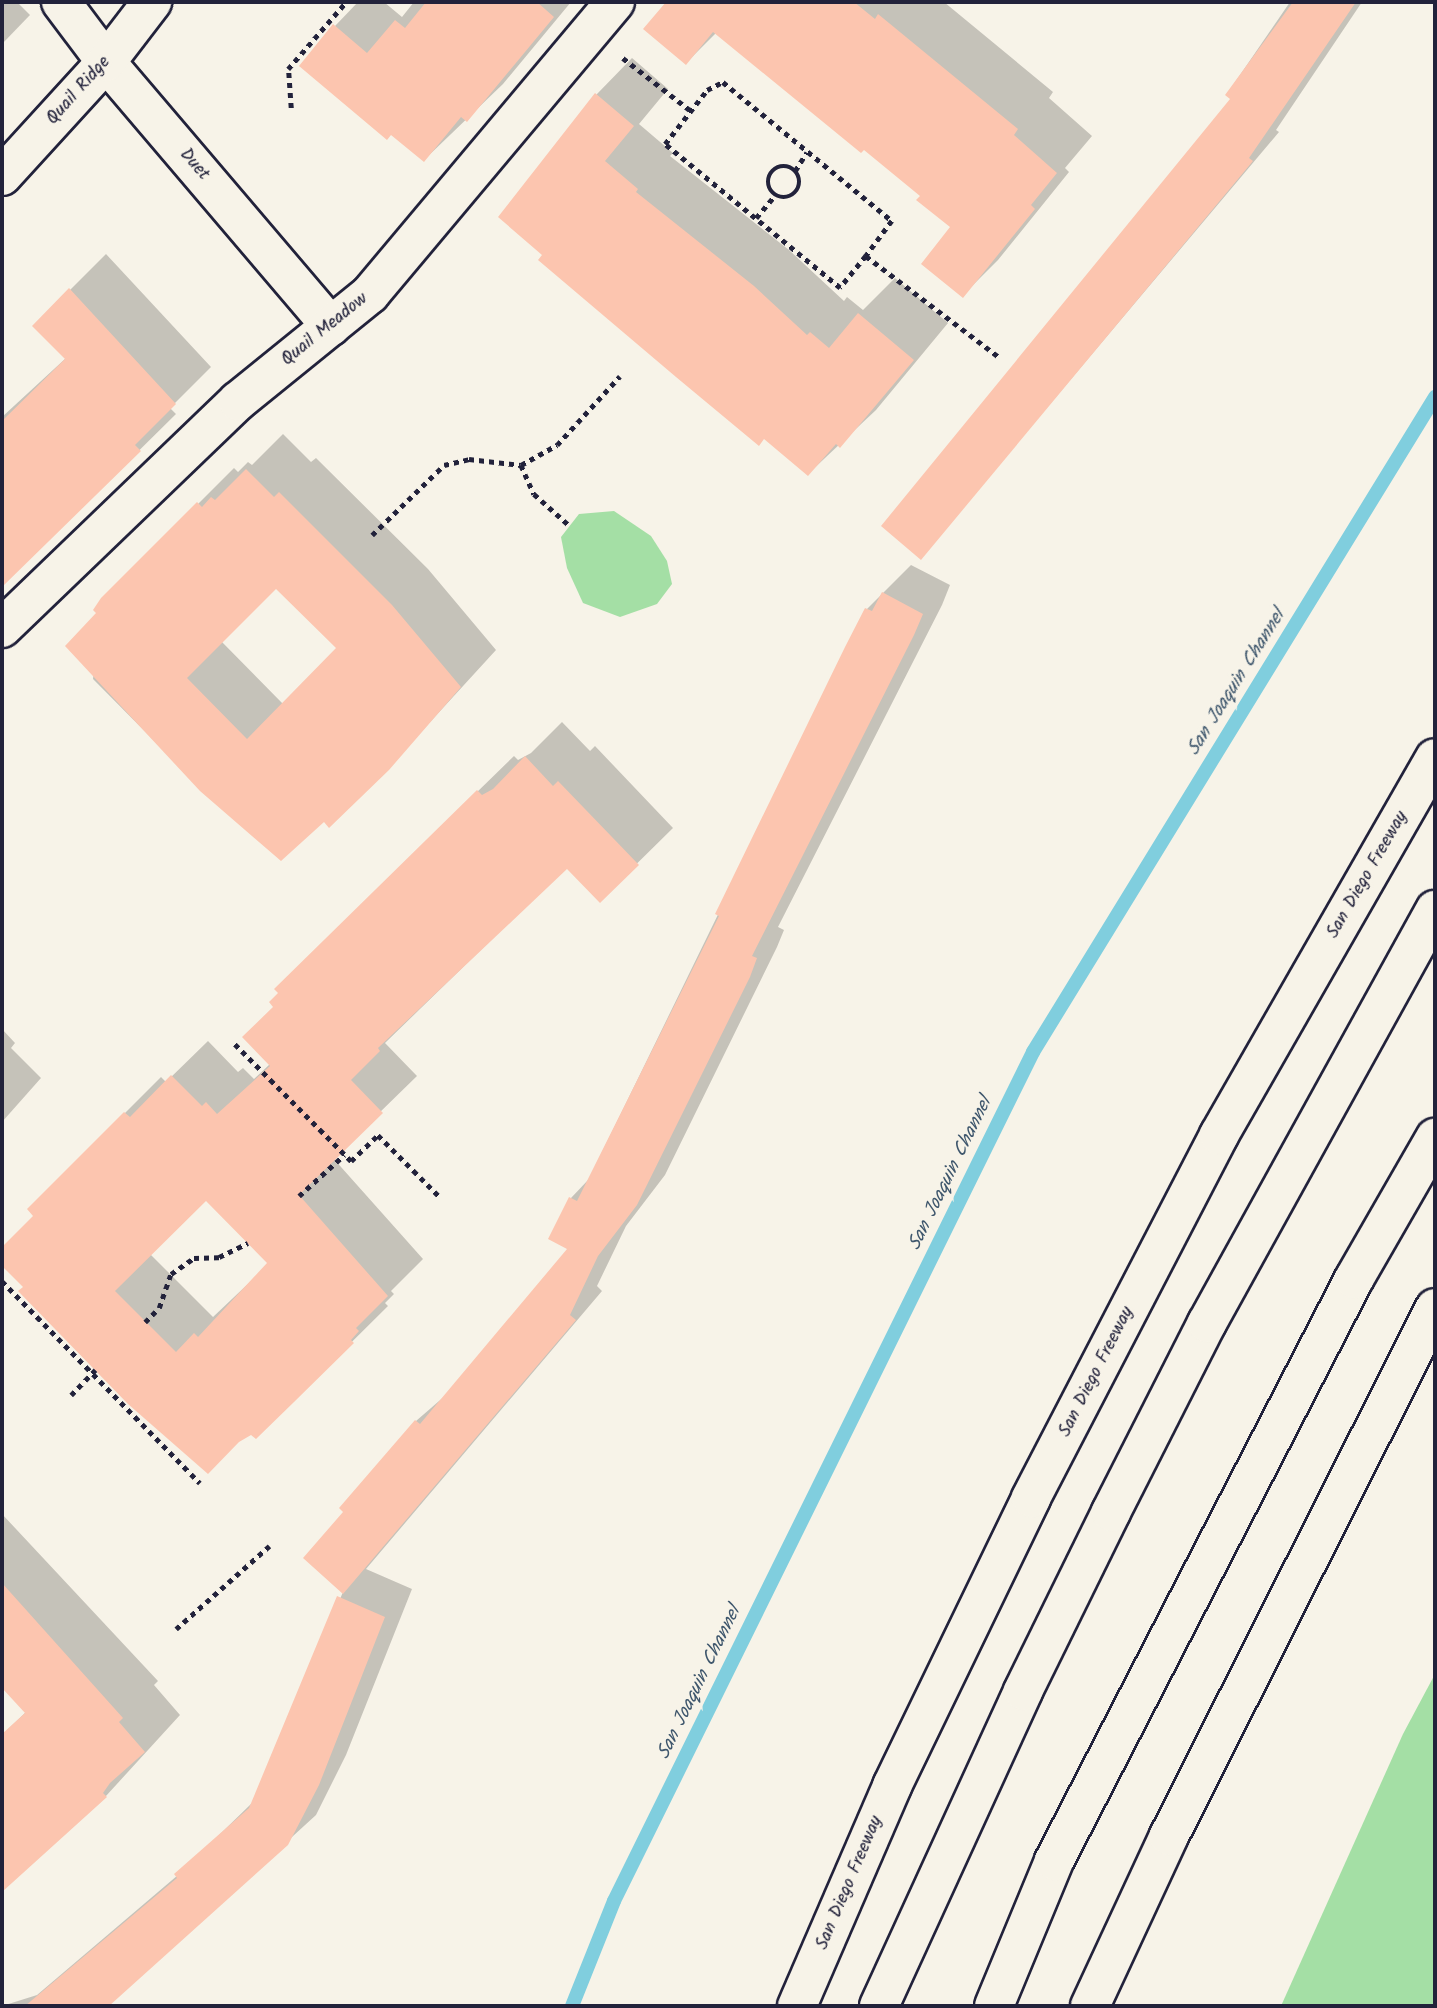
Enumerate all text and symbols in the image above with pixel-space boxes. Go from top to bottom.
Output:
street label: Quail Ridge [43,52,115,130]
street label: Duet [174,145,214,185]
street label: Quail Meadow [278,289,372,371]
water label: San Joaquin Channel [1183,606,1291,760]
street label: San Diego Freeway [1323,808,1413,942]
water label: San Joaquin Channel [904,1094,998,1254]
street label: San Diego Freeway [1055,1303,1139,1441]
water label: San Joaquin Channel [653,1603,747,1763]
street label: San Diego Freeway [812,1813,888,1953]

